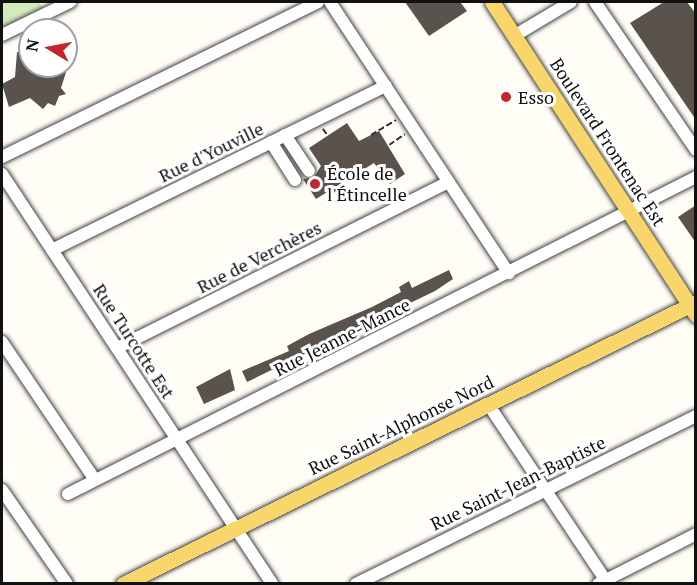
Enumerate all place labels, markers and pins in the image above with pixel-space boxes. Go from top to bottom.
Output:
place label: Esso [518,86,554,108]
marker: Esso [499,90,513,104]
place label: École de l'Étincelle [327,163,407,206]
marker: École de l'Étincelle [308,177,322,191]

